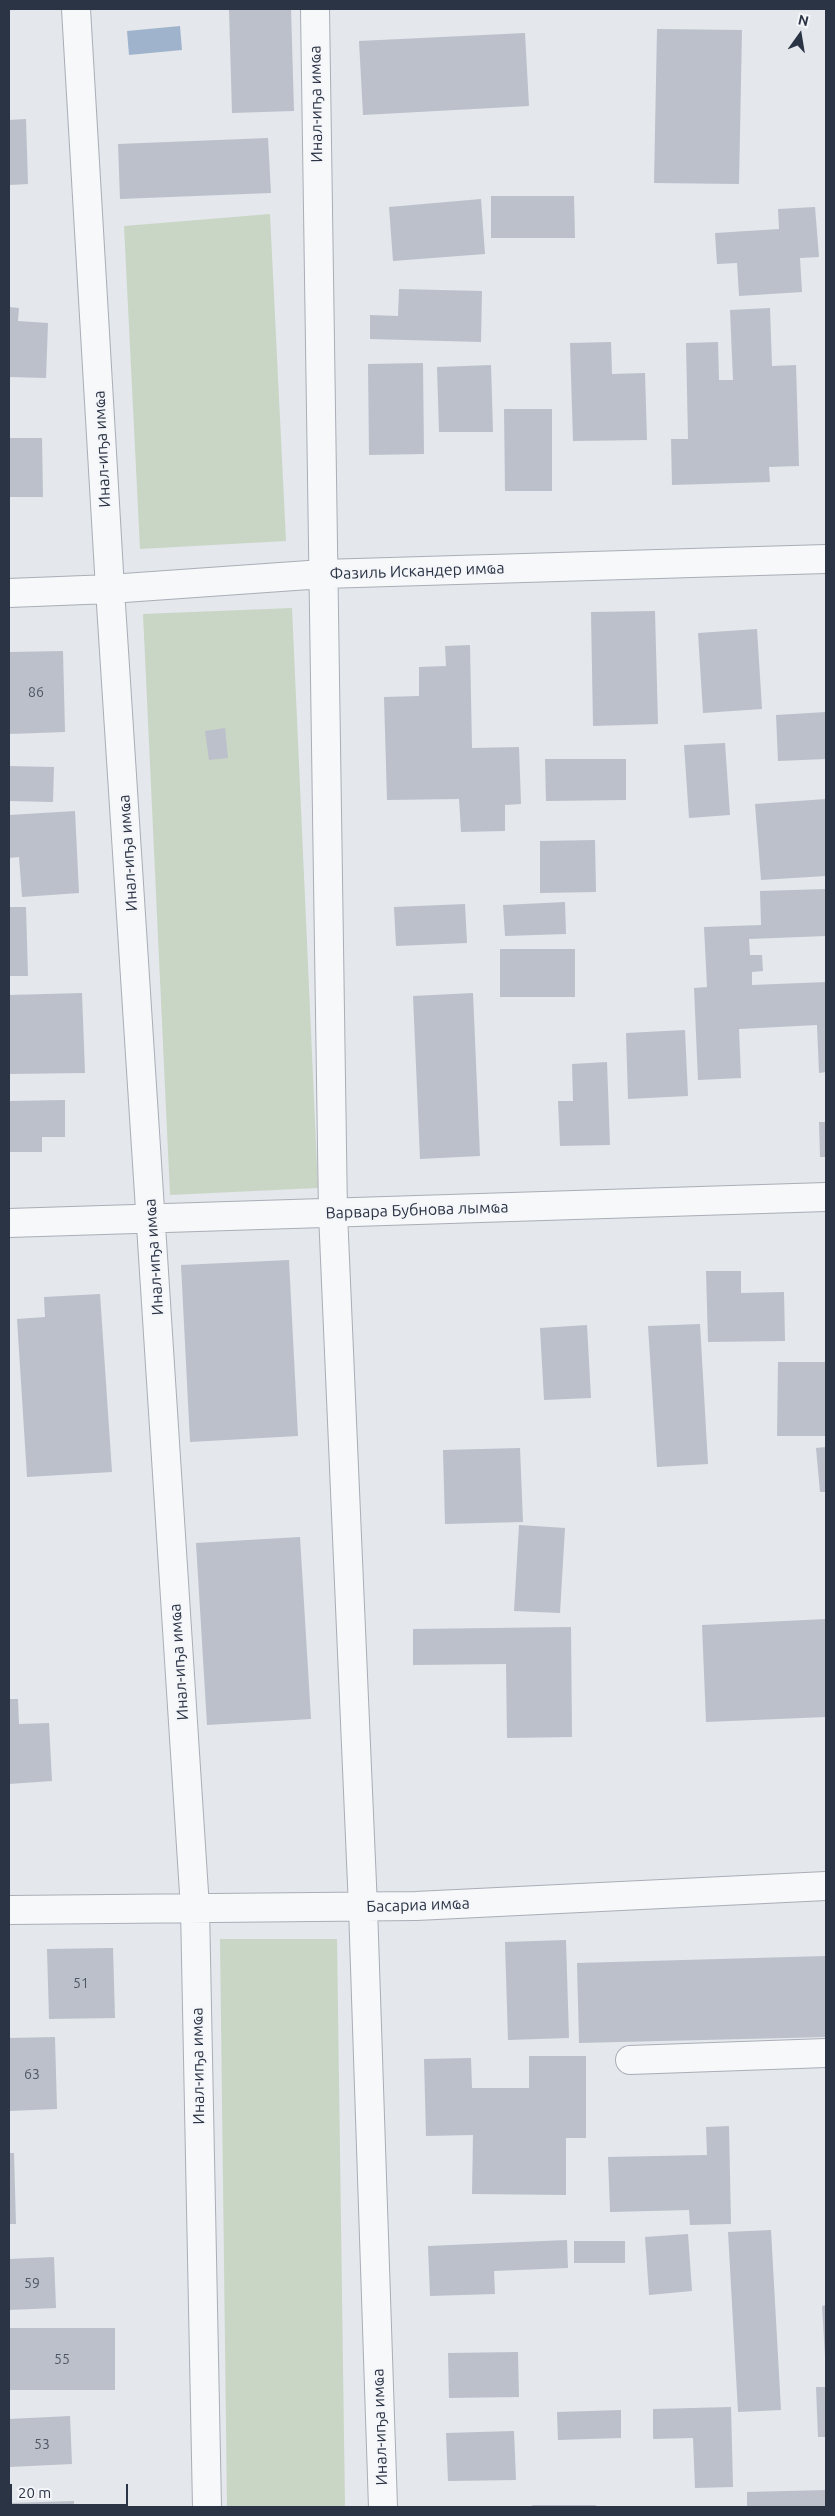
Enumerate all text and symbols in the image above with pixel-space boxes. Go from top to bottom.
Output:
north arrow [775,10,825,60]
text: N [796,11,810,29]
street label: Инал-иҧа имҩа [305,45,327,163]
street label: Инал-иҧа имҩа [89,390,115,508]
street label: Фазиль Искандер имҩа [329,558,505,584]
house number: 86 [28,684,44,700]
street label: Инал-иҧа имҩа [114,794,142,912]
street label: Варвара Бубнова лымҩа [325,1197,509,1223]
street label: Инал-иҧа имҩа [140,1198,168,1316]
street label: Инал-иҧа имҩа [165,1603,193,1721]
street label: Басариа имҩа [366,1894,470,1916]
house number: 51 [73,1975,89,1991]
street label: Инал-иҧа имҩа [187,2007,209,2125]
house number: 63 [24,2066,40,2082]
house number: 59 [24,2275,40,2291]
house number: 55 [54,2351,70,2367]
street label: Инал-иҧа имҩа [368,2368,392,2486]
house number: 53 [34,2436,50,2452]
scale bar [12,2474,130,2506]
text: 20 m [18,2484,51,2501]

